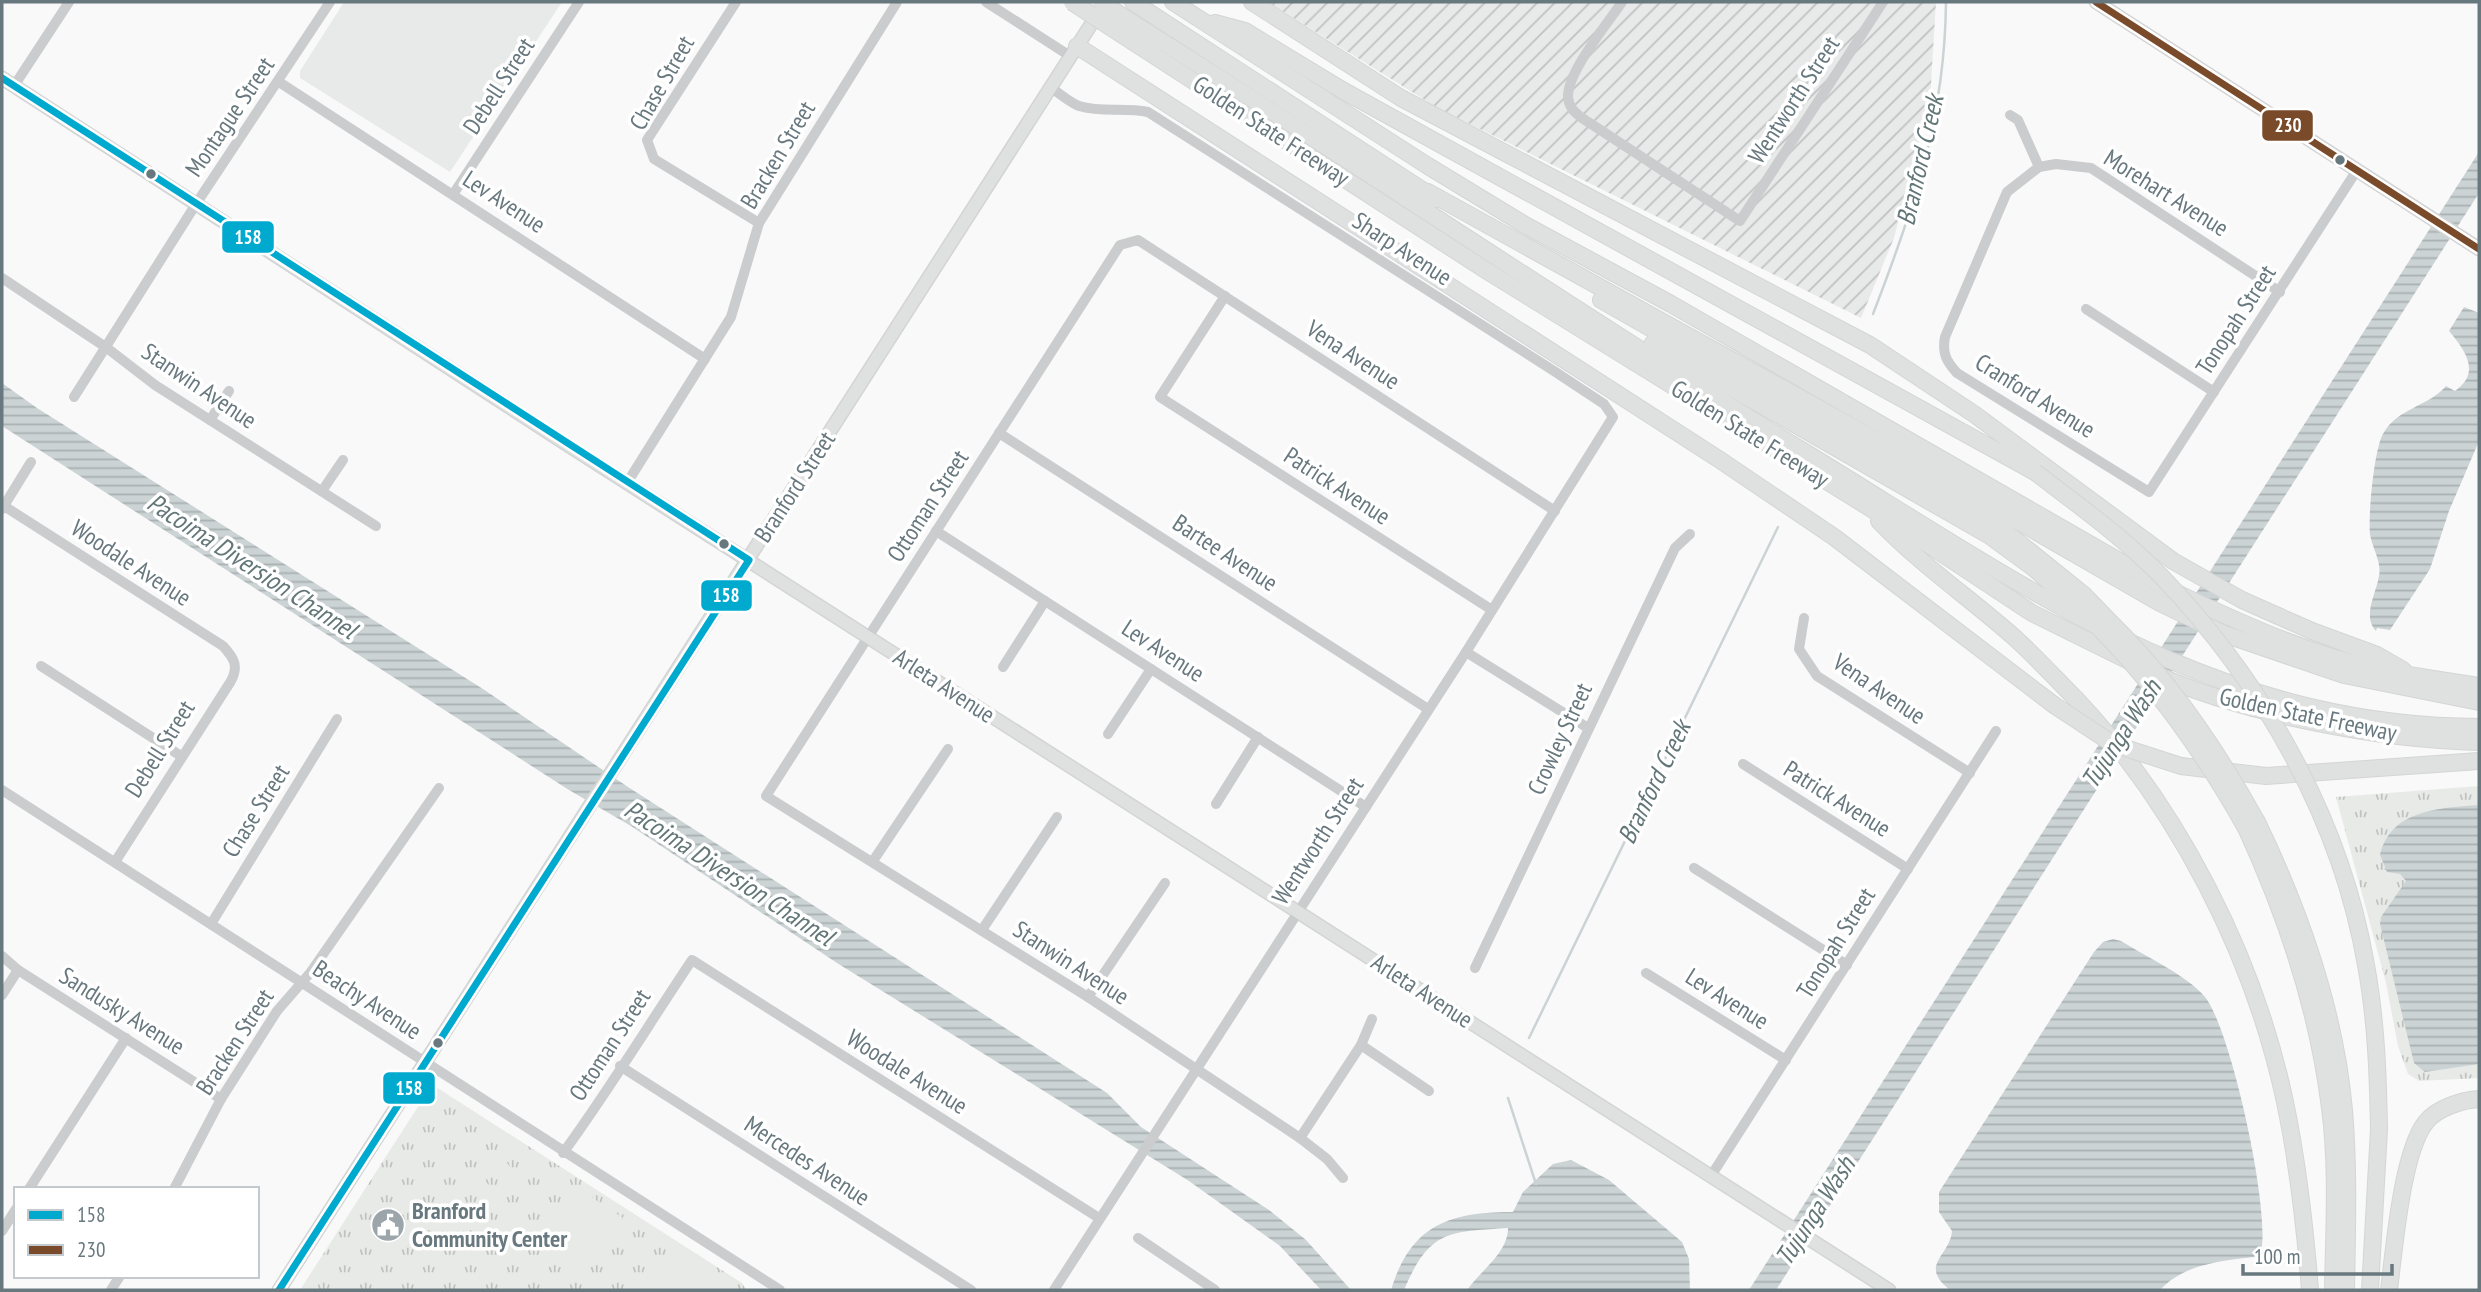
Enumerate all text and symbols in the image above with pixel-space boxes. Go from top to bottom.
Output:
street label: Chase Street [622,30,701,136]
street label: Wentworth Street [1741,30,1846,169]
street label: Debell Street [456,31,541,140]
street label: Montague Street [178,51,281,183]
street label: Golden State Freeway [1187,68,1355,193]
water label: Branford Creek [1888,89,1951,228]
street label: Bracken Street [733,95,822,214]
line badge: 230 [2261,109,2314,142]
text: 230 [2274,113,2302,137]
street label: Morehart Avenue [2098,142,2234,243]
unlabelled marker [2333,153,2347,167]
street label: Lev Avenue [457,163,551,240]
unlabelled marker [144,167,158,181]
street label: Sharp Avenue [1347,205,1458,292]
line badge: 158 [221,220,275,254]
text: 158 [234,225,262,249]
street label: Tonopah Street [2189,259,2283,381]
street label: Vena Avenue [1300,312,1406,396]
street label: Stanwin Avenue [136,336,263,435]
street label: Cranford Avenue [1969,346,2101,445]
street label: Golden State Freeway [1666,373,1835,494]
street label: Branford Street [747,425,842,548]
street label: Patrick Avenue [1278,440,1396,531]
street label: Ottoman Street [880,444,975,567]
water label: Pacoima Diversion Channel [141,486,366,647]
street label: Bartee Avenue [1167,507,1284,598]
street label: Woodale Avenue [66,512,197,613]
unlabelled marker [717,537,731,551]
line badge: 158 [700,579,753,612]
text: 158 [712,583,740,607]
street label: Lev Avenue [1116,612,1210,689]
street label: Arleta Avenue [888,641,1001,730]
street label: Vena Avenue [1826,646,1932,731]
water label: Tujunga Wash [2073,672,2169,794]
street label: Crowley Street [1520,678,1599,800]
street label: Golden State Freeway [2217,681,2400,748]
street label: Debell Street [118,694,202,803]
water label: Branford Creek [1610,712,1699,849]
street label: Patrick Avenue [1778,753,1897,844]
street label: Chase Street [215,758,296,863]
street label: Wentworth Street [1265,771,1370,910]
water label: Pacoima Diversion Channel [618,793,843,954]
street label: Tonopah Street [1789,881,1882,1004]
street label: Stanwin Avenue [1007,914,1135,1012]
street label: Arleta Avenue [1366,946,1479,1035]
street label: Beachy Avenue [307,953,427,1046]
street label: Sandusky Avenue [54,960,191,1061]
street label: Lev Avenue [1680,961,1775,1036]
street label: Bracken Street [189,982,281,1101]
street label: Ottoman Street [562,983,657,1106]
street label: Woodale Avenue [841,1022,973,1121]
unlabelled marker [431,1036,445,1050]
line badge: 158 [382,1071,436,1105]
text: 158 [395,1076,423,1100]
street label: Mercedes Avenue [739,1109,876,1213]
water label: Tujunga Wash [1767,1149,1863,1271]
legend [14,1187,259,1278]
place label: Branford Community Center [412,1195,568,1254]
text: 158 [77,1201,105,1228]
public building icon: Branford Community Center [369,1206,407,1244]
scale bar [2243,1232,2392,1276]
text: 230 [77,1236,105,1263]
text: 100 m [2254,1243,2300,1270]

